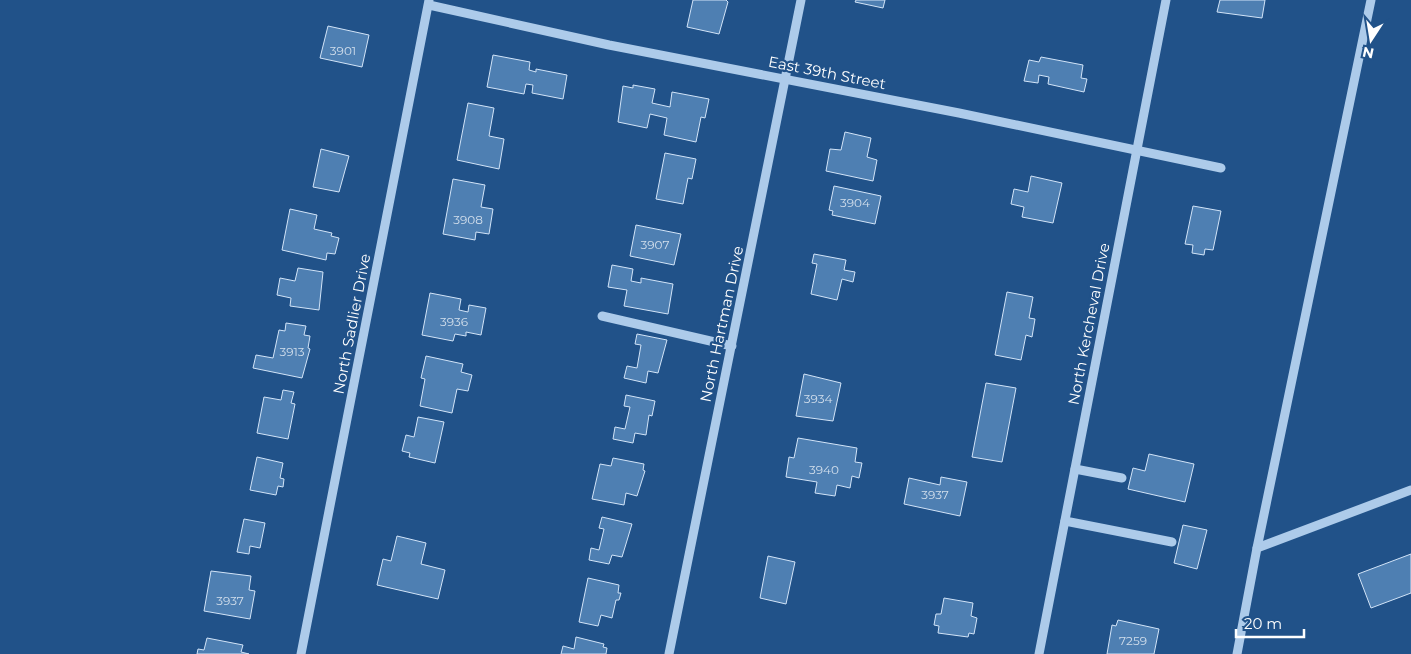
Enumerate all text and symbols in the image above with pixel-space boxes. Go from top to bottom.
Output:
north arrow [1346,15,1396,65]
house number: 3901 [330,43,356,58]
text: N [1361,43,1376,63]
street label: East 39th Street [767,52,887,93]
house number: 3904 [840,195,870,210]
house number: 3908 [453,212,483,227]
house number: 3907 [641,237,670,252]
street label: North Kercheval Drive [1063,241,1114,406]
street label: North Hartman Drive [696,244,747,404]
street label: North Sadlier Drive [329,252,374,396]
house number: 3936 [440,314,468,329]
house number: 3913 [279,344,305,359]
house number: 3934 [804,391,832,406]
house number: 3940 [809,462,839,477]
house number: 3937 [921,487,949,502]
house number: 3937 [216,593,244,608]
scale bar [1236,606,1304,638]
text: 20 m [1244,614,1282,633]
house number: 7259 [1119,633,1147,648]

